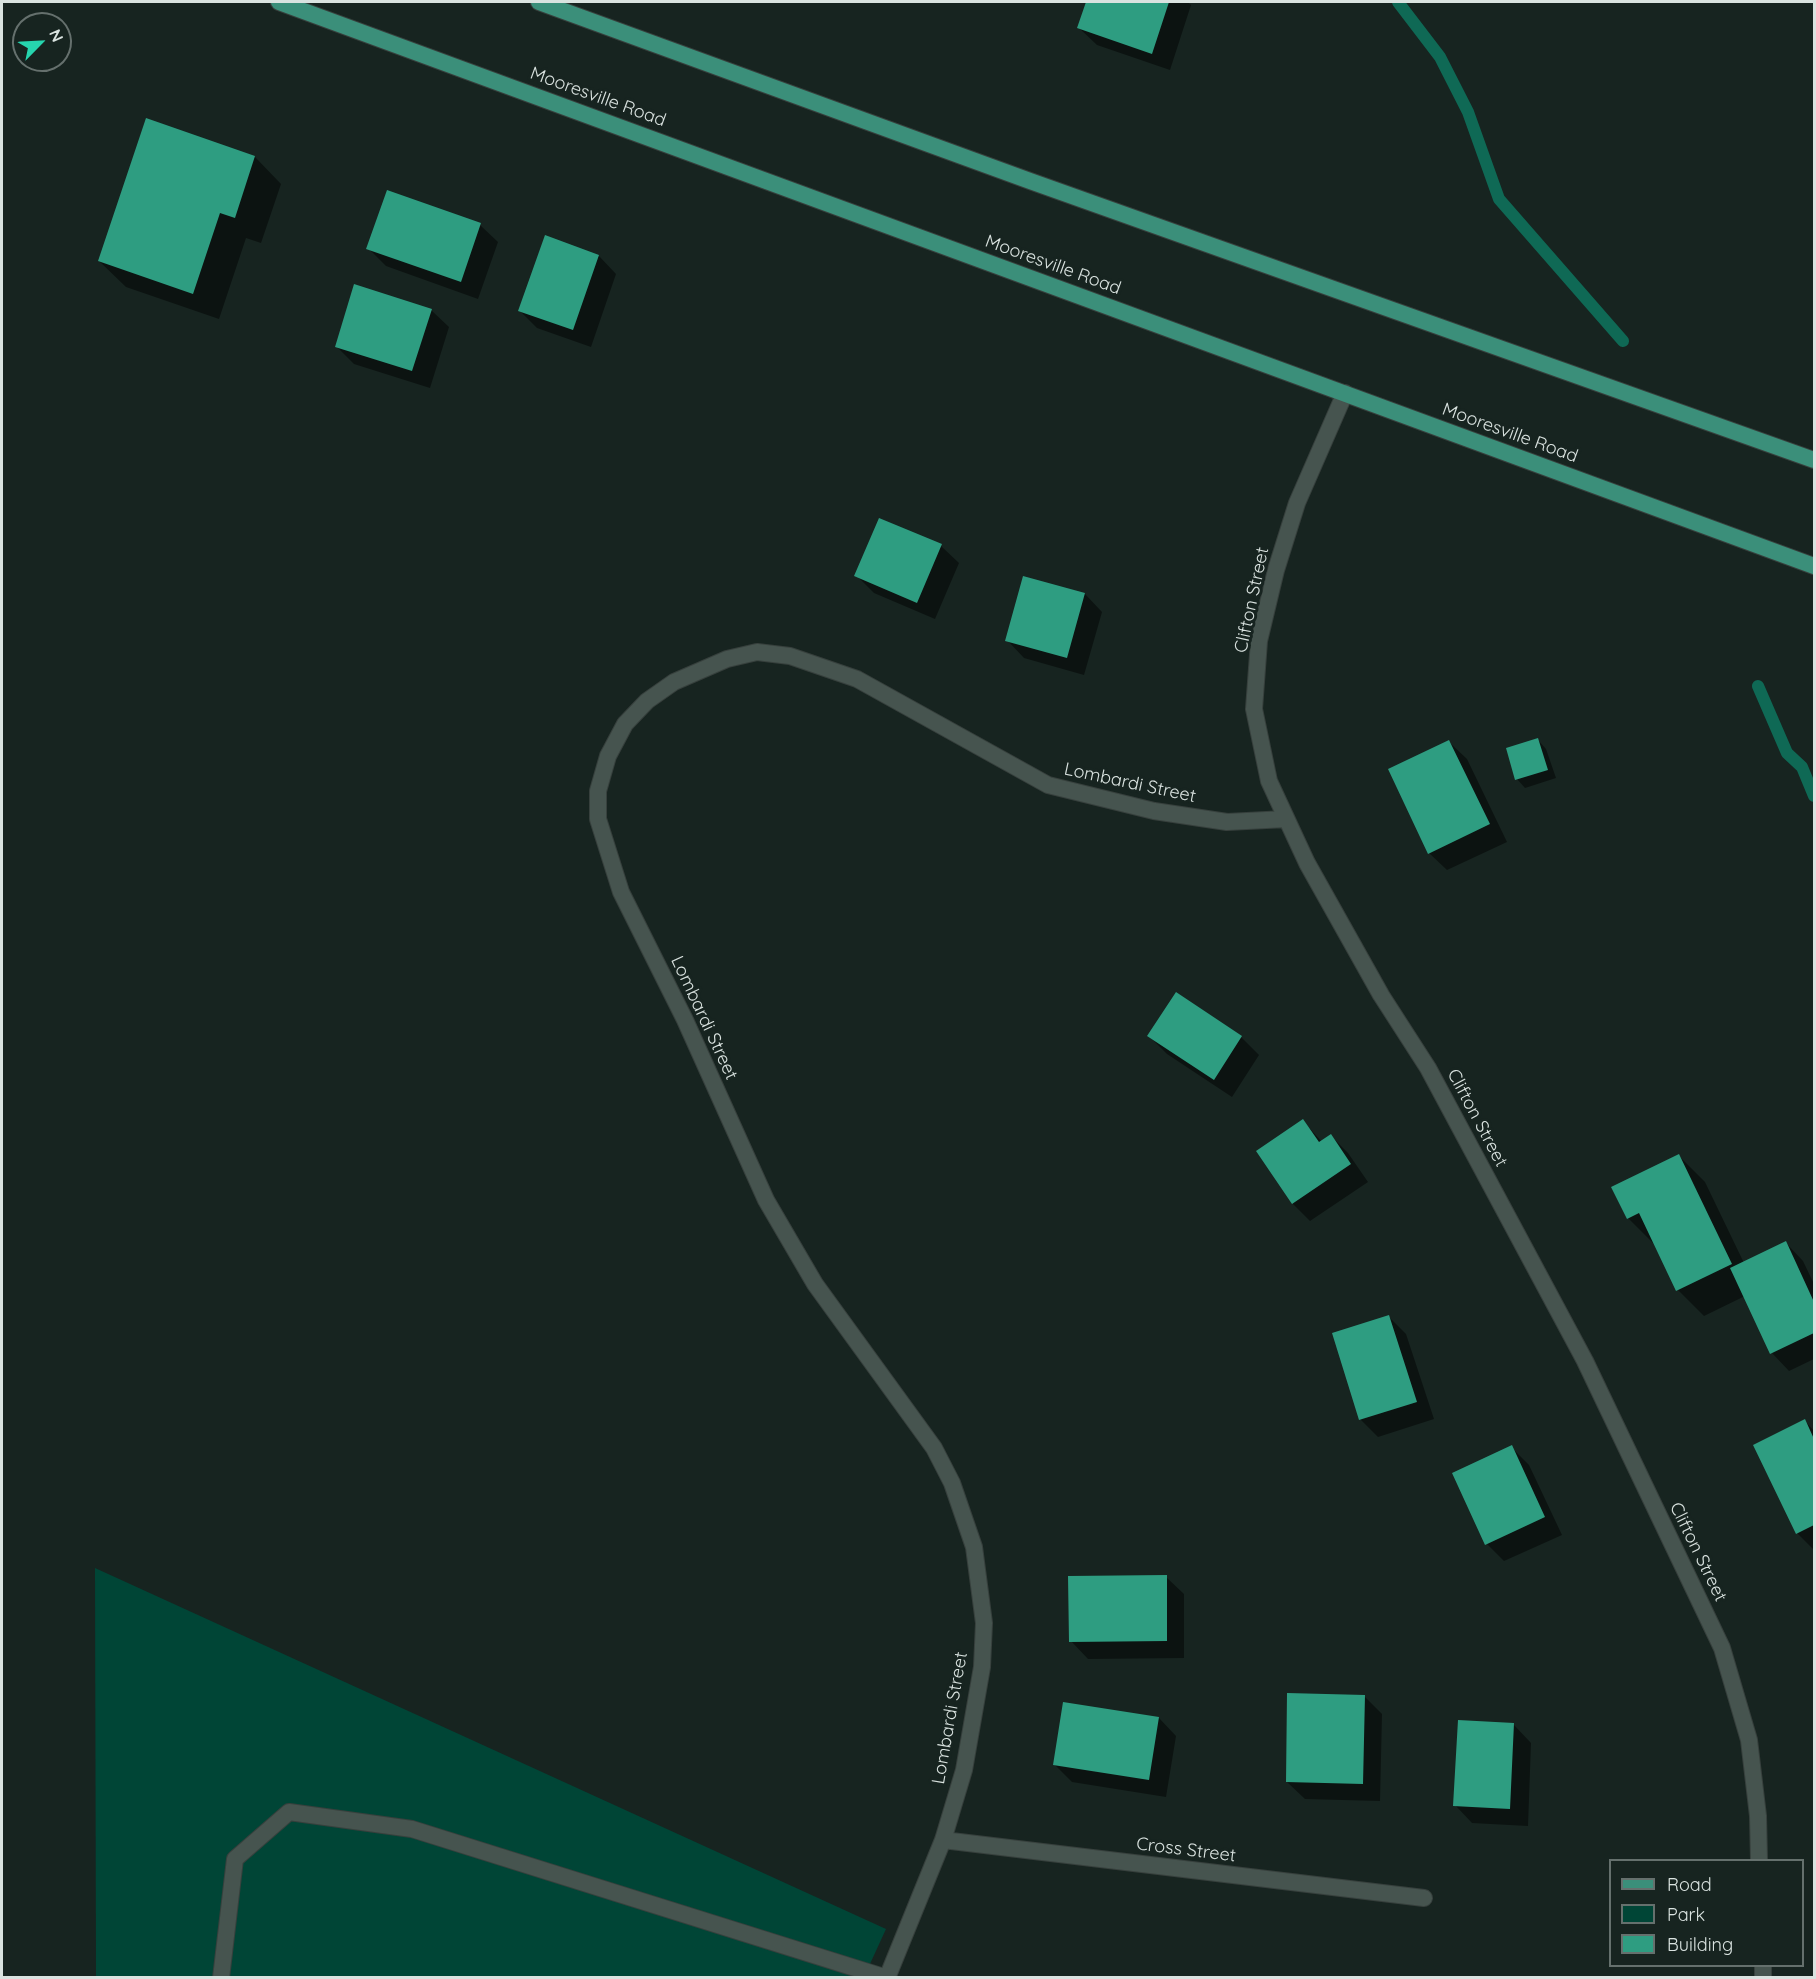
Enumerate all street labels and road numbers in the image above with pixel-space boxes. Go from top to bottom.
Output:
street label: Mooresville Road [527,62,669,132]
street label: Mooresville Road [982,230,1124,300]
street label: Mooresville Road [1439,398,1581,468]
street label: Clifton Street [1230,545,1274,655]
street label: Lombardi Street [1062,758,1198,808]
street label: Lombardi Street [666,953,742,1083]
street label: Clifton Street [1442,1065,1512,1171]
street label: Clifton Street [1665,1499,1731,1605]
street label: Lombardi Street [928,1650,972,1786]
street label: Cross Street [1135,1833,1237,1867]

